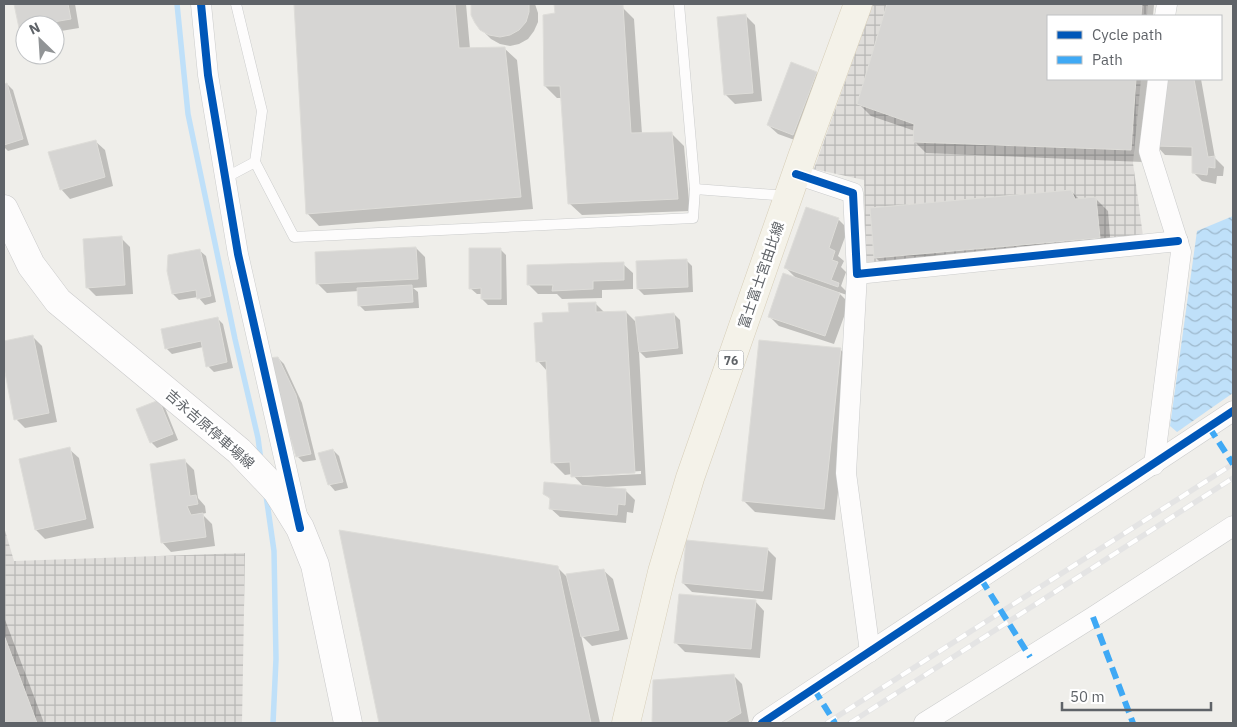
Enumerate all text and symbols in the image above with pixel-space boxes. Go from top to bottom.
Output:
north arrow [15,15,65,65]
legend [1047,15,1222,80]
text: N [26,18,43,39]
text: Cycle path [1092,25,1163,44]
text: Path [1092,50,1123,69]
street label: 富士富士宮由比線 [734,219,788,331]
road number: 76 [718,350,744,370]
street label: 吉永吉原停車場線 [162,385,258,473]
scale bar [1062,680,1211,712]
text: 50 m [1070,687,1105,706]

